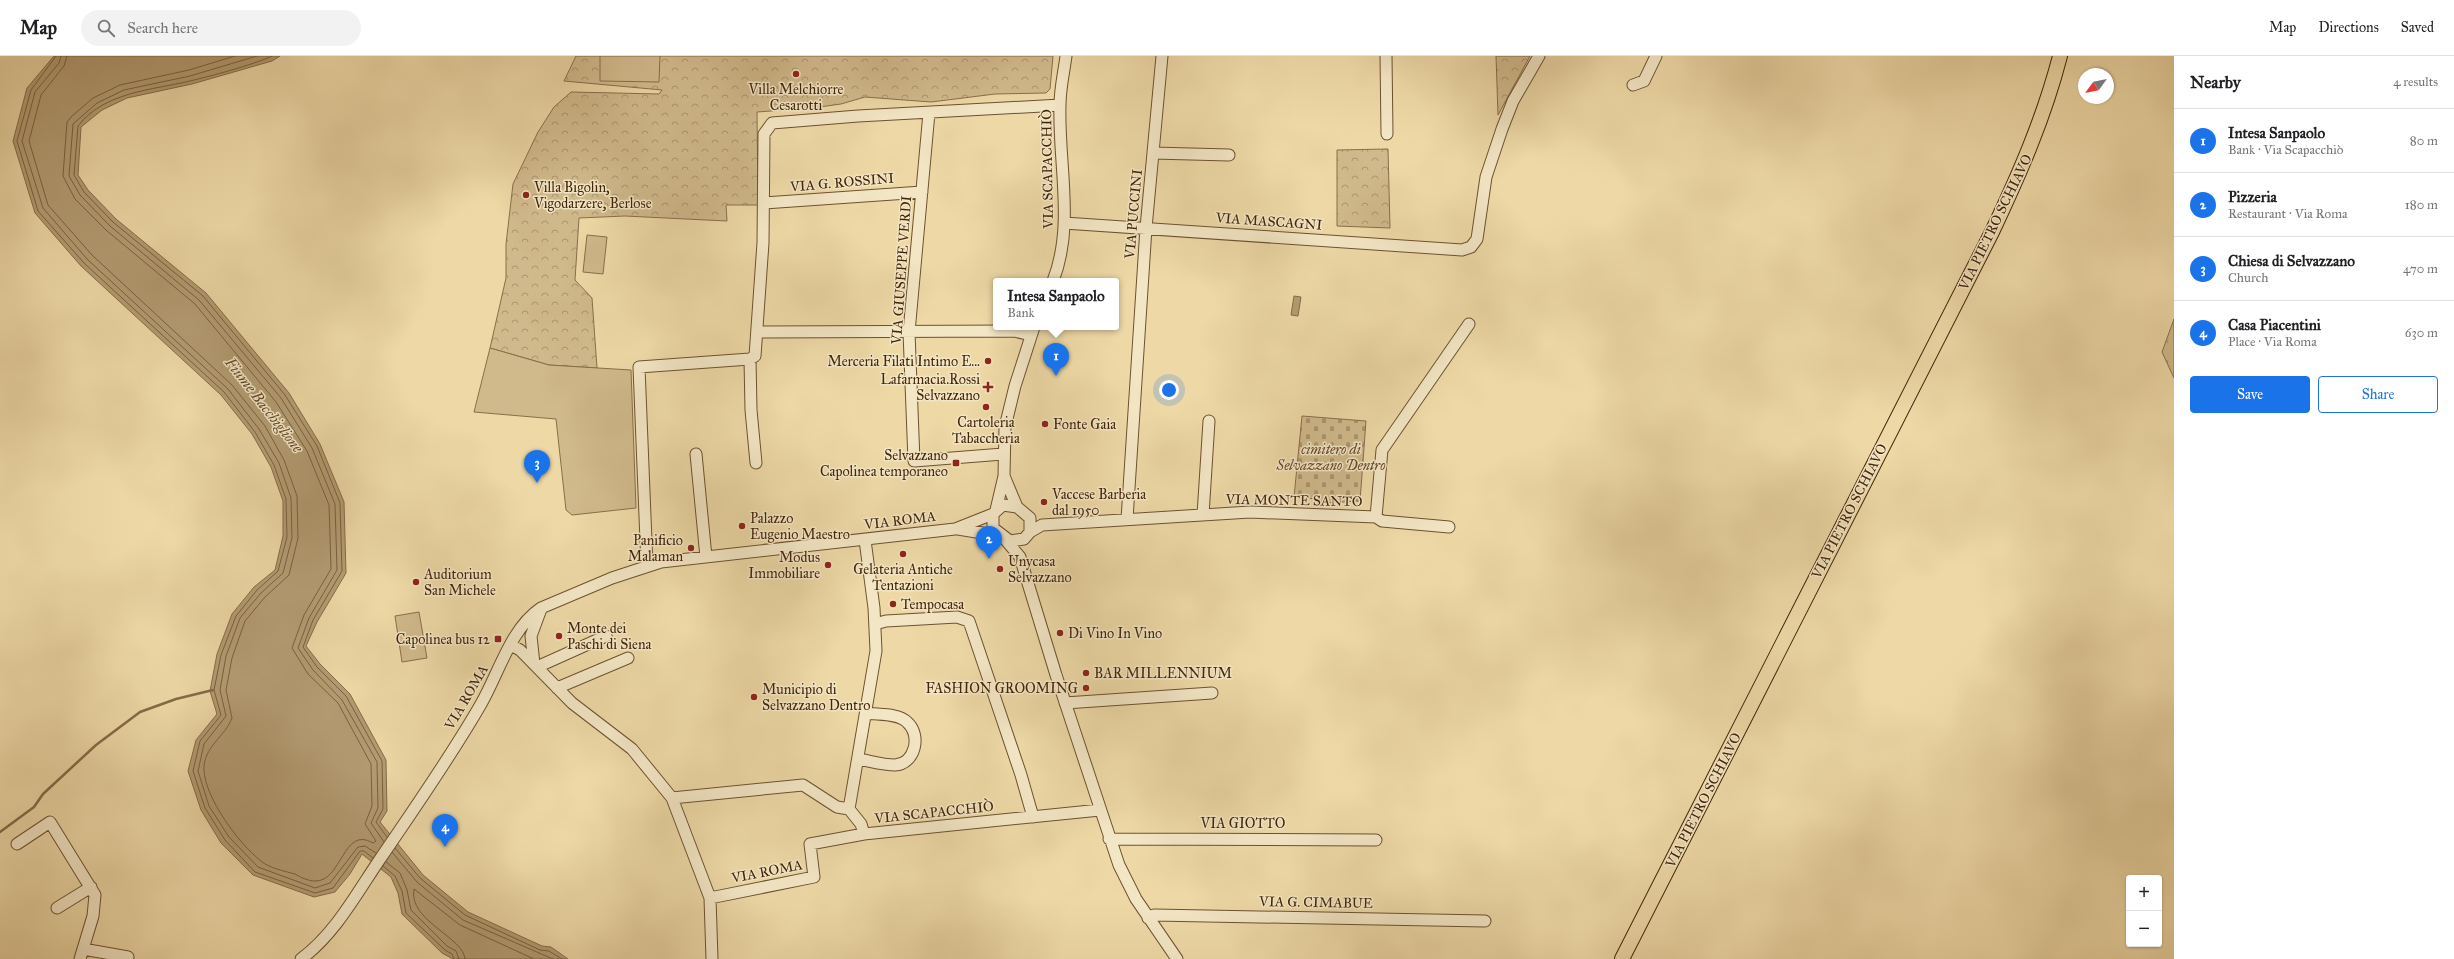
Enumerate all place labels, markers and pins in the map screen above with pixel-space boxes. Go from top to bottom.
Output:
marker: Villa Melchiorre Cesarotti [791,69,801,79]
place label: Villa Melchiorre Cesarotti [748,81,844,114]
place label: Villa Bigolin, Vigodarzere, Berlose [533,179,652,212]
marker: Villa Bigolin, Vigodarzere, Berlose [521,190,531,200]
pin: 1 [1043,343,1069,376]
place label: Merceria Filati Intimo E... [827,353,980,370]
marker: Merceria Filati Intimo E... [983,356,993,366]
place label: Lafarmacia.Rossi Selvazzano [880,371,980,404]
marker: Lafarmacia.Rossi Selvazzano [983,382,993,392]
marker: Cartoleria Tabaccheria [981,402,991,412]
place label: Cartoleria Tabaccheria [952,414,1020,447]
place label: Fonte Gaia [1053,416,1116,433]
marker: Fonte Gaia [1040,419,1050,429]
place label: Selvazzano Capolinea temporaneo [820,447,948,480]
pin: 3 [524,450,550,483]
marker: Selvazzano Capolinea temporaneo [951,458,961,468]
place label: Vaccese Barberia dal 1950 [1051,486,1146,519]
marker: Vaccese Barberia dal 1950 [1039,497,1049,507]
place label: Palazzo Eugenio Maestro [750,510,850,543]
marker: Palazzo Eugenio Maestro [737,521,747,531]
pin: 2 [976,526,1002,559]
place label: Panificio Malaman [628,532,683,565]
marker: Panificio Malaman [686,543,696,553]
place label: Modus Immobiliare [748,549,820,582]
marker: Gelateria Antiche Tentazioni [898,549,908,559]
place label: Unycasa Selvazzano [1008,553,1072,586]
marker: Modus Immobiliare [823,560,833,570]
place label: Gelateria Antiche Tentazioni [853,561,953,594]
marker: Unycasa Selvazzano [995,564,1005,574]
place label: Auditorium San Michele [423,566,496,599]
marker: Auditorium San Michele [411,577,421,587]
place label: Tempocasa [901,596,964,613]
marker: Tempocasa [888,599,898,609]
place label: Monte dei Paschi di Siena [567,620,651,653]
place label: Di Vino In Vino [1068,625,1162,642]
marker: Di Vino In Vino [1055,628,1065,638]
place label: Capolinea bus 12 [396,631,490,648]
marker: Monte dei Paschi di Siena [554,631,564,641]
marker: Capolinea bus 12 [493,634,503,644]
place label: BAR MILLENNIUM [1094,665,1232,682]
marker: BAR MILLENNIUM [1081,668,1091,678]
place label: FASHION GROOMING [925,680,1078,697]
place label: Municipio di Selvazzano Dentro [762,681,870,714]
marker: FASHION GROOMING [1081,683,1091,693]
marker: Municipio di Selvazzano Dentro [749,692,759,702]
pin: 4 [432,814,458,847]

